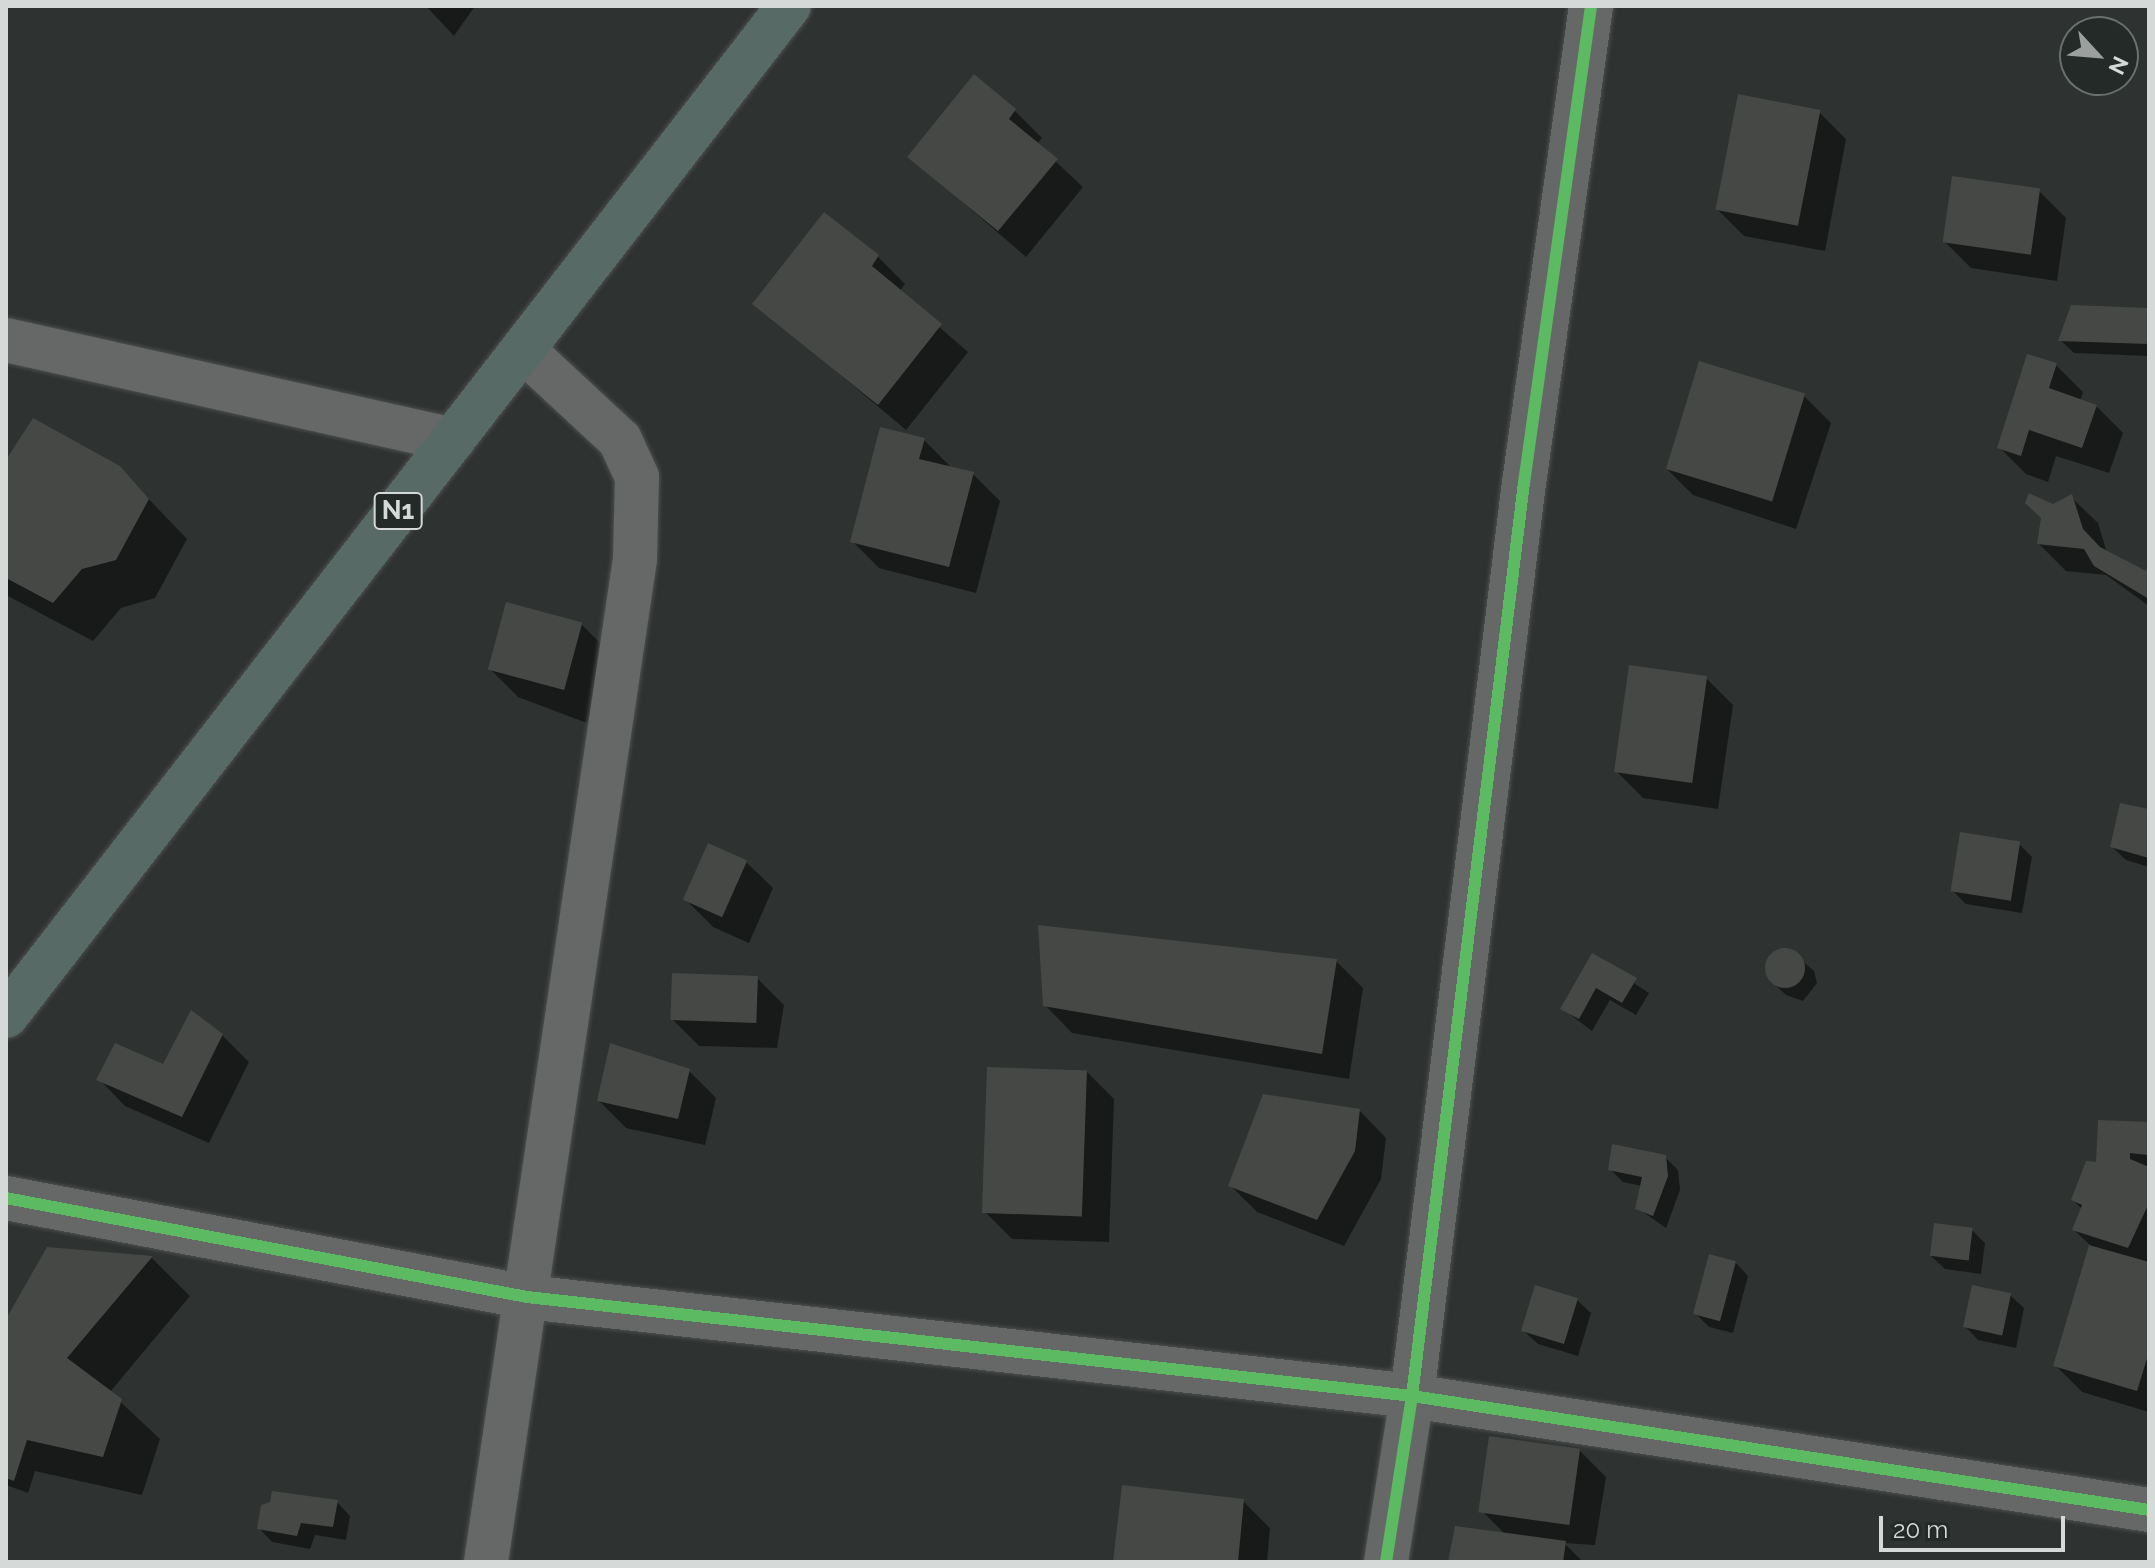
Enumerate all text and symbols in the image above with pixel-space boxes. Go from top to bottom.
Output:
north arrow [2059,16,2139,96]
text: N [2103,52,2134,79]
road number: N1 [372,489,424,533]
scale bar [1883,1500,2069,1550]
text: 20 m [1893,1515,1948,1544]

